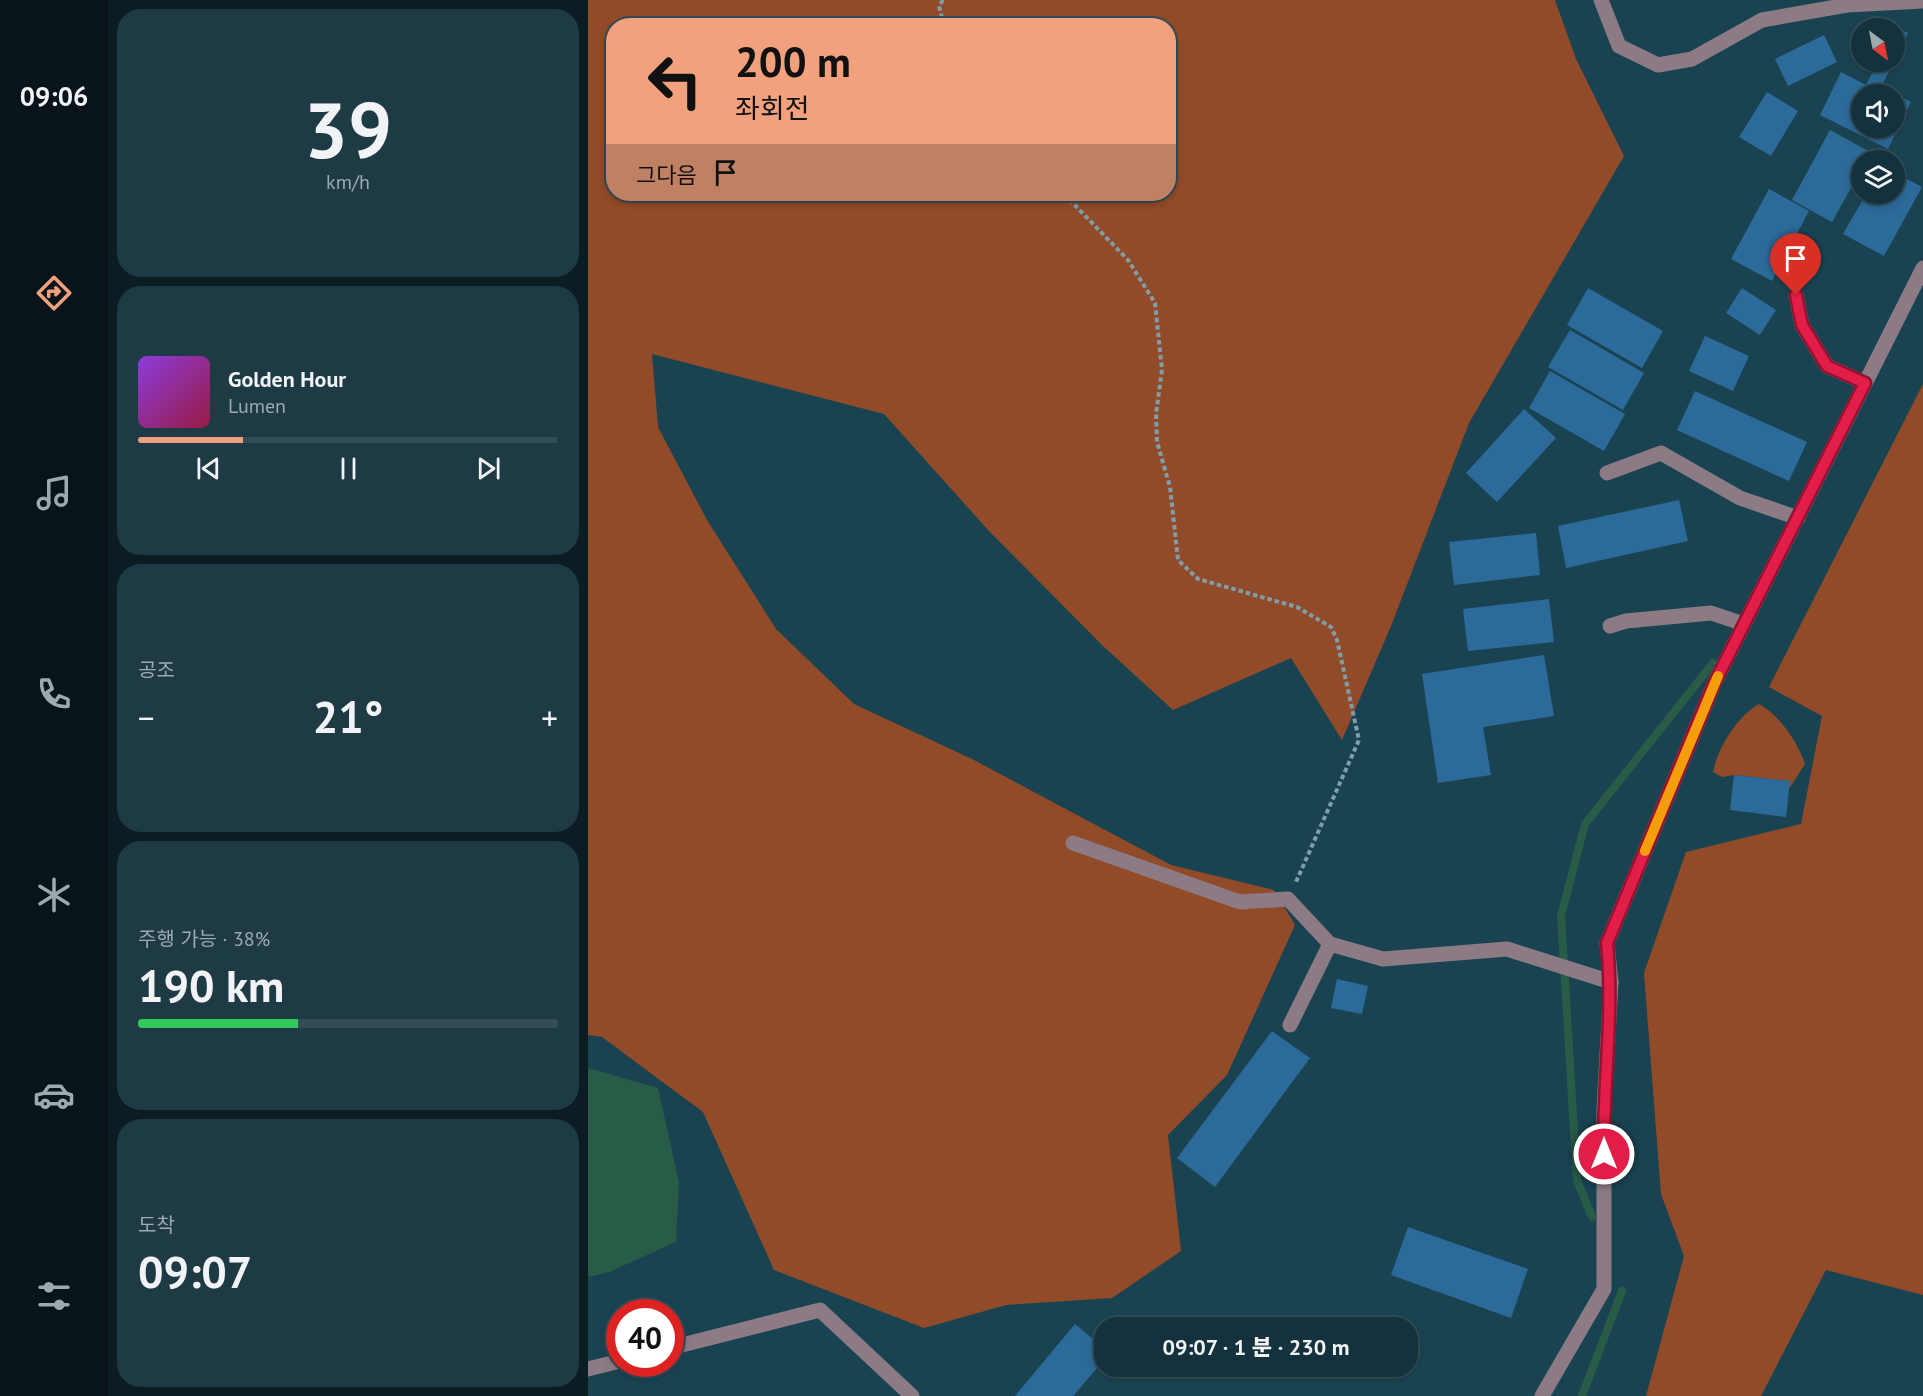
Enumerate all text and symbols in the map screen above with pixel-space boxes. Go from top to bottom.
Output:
north arrow [1851,18,1905,72]
map controls [1851,18,1905,204]
text: 200 m [735,34,851,89]
icon: left [636,42,714,120]
text: 09:06 [20,79,88,113]
text: 39 [304,79,392,180]
button: sound [1851,84,1905,138]
text: 좌회전 [735,91,810,125]
button: layers [1851,150,1905,204]
icon: arrive [709,156,742,189]
text: 그다음 [636,161,697,189]
text: km/h [326,169,370,195]
pin [1770,233,1821,295]
icon: arrive [1779,242,1812,275]
icon: directions [33,272,75,314]
text: Golden Hour [228,365,346,393]
text: Lumen [228,393,286,419]
icon: previous [192,452,225,485]
icon: pause [332,452,365,485]
icon: next [472,452,505,485]
icon: music [33,472,75,514]
text: 공조 [138,657,175,683]
icon: phone [33,673,75,715]
text: 21° [313,687,383,745]
text: − [138,696,155,739]
text: + [541,696,558,739]
icon: climate [33,874,75,916]
text: 주행 가능 · 38% [138,926,270,952]
text: 190 km [138,956,284,1014]
icon: car [33,1074,75,1116]
position arrow [1572,1122,1636,1186]
text: 도착 [138,1212,175,1238]
text: 09:07 [138,1242,252,1300]
icon: filters [33,1275,75,1317]
speed limit sign: 40 [606,1299,684,1377]
text: 09:07 · 1 분 · 230 m [1162,1333,1350,1361]

